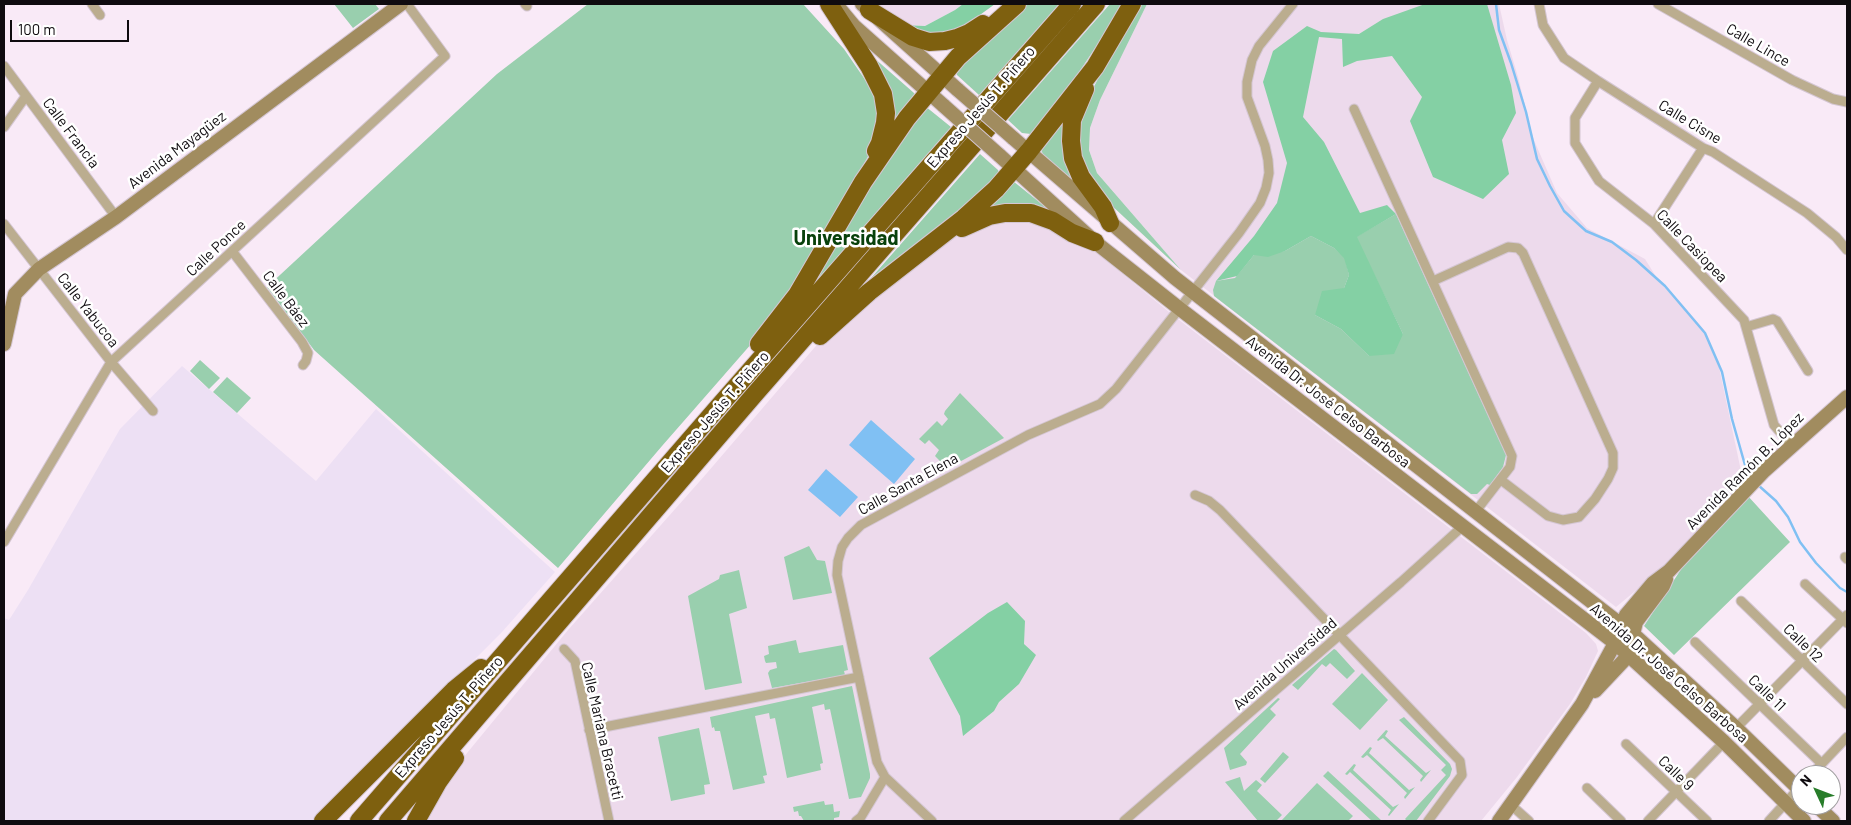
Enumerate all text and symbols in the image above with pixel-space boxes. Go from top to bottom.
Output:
scale bar [12,10,131,42]
text: 100 m [18,20,56,38]
street label: Calle Lince [1723,20,1793,70]
street label: Expreso Jesús T. Piñero [923,42,1039,172]
street label: Calle Francia [39,94,103,172]
street label: Calle Cisne [1655,96,1725,148]
street label: Avenida Mayagüez [125,107,229,193]
street label: Calle Casiopea [1653,206,1731,286]
street label: Calle Ponce [182,216,250,280]
district label: Universidad [793,226,899,250]
street label: Calle Báez [259,267,313,331]
street label: Calle Yabucoa [53,269,123,351]
street label: Avenida Dr. José Celso Barbosa [1242,332,1414,472]
street label: Expreso Jesús T. Piñero [657,347,773,477]
street label: Avenida Ramón B. López [1683,409,1807,533]
street label: Calle Santa Elena [855,449,961,519]
street label: Avenida Dr. José Celso Barbosa [1586,600,1752,746]
street label: Avenida Universidad [1230,614,1340,714]
street label: Calle 12 [1780,620,1826,666]
street label: Expreso Jesús T. Piñero [391,652,507,782]
street label: Calle Mariana Bracetti [577,660,627,802]
street label: Calle 11 [1745,671,1789,715]
street label: Calle 9 [1655,752,1697,794]
north arrow [1791,765,1841,815]
text: N [1796,771,1815,789]

